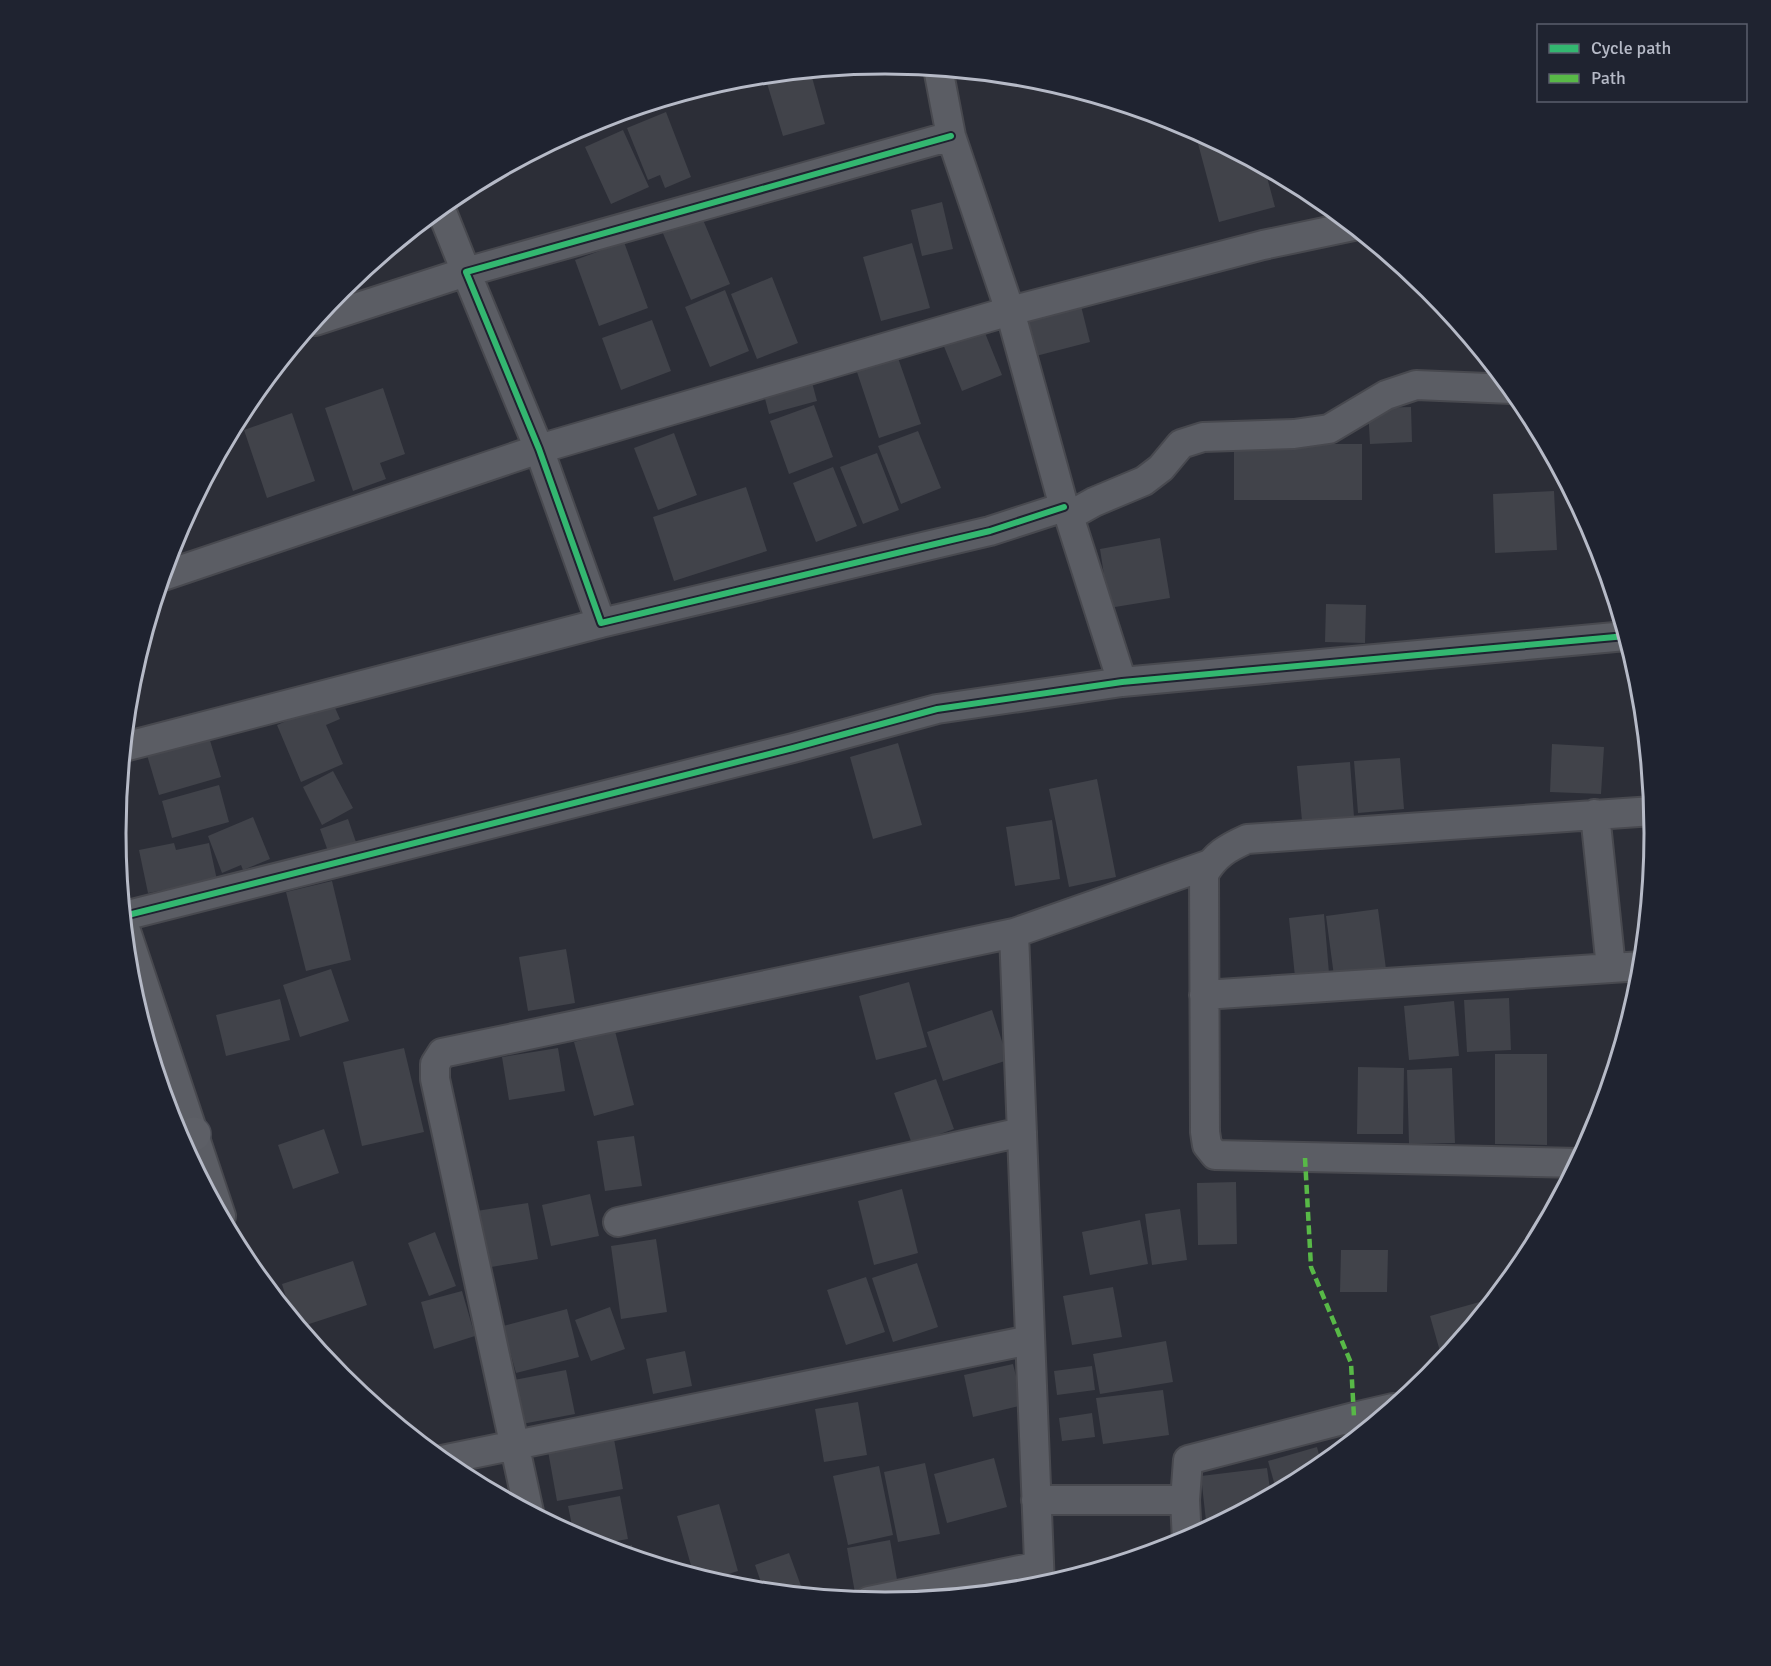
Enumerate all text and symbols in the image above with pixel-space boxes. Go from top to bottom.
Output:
legend [1537,24,1747,102]
text: Cycle path [1591,37,1671,59]
text: Path [1591,67,1626,89]

